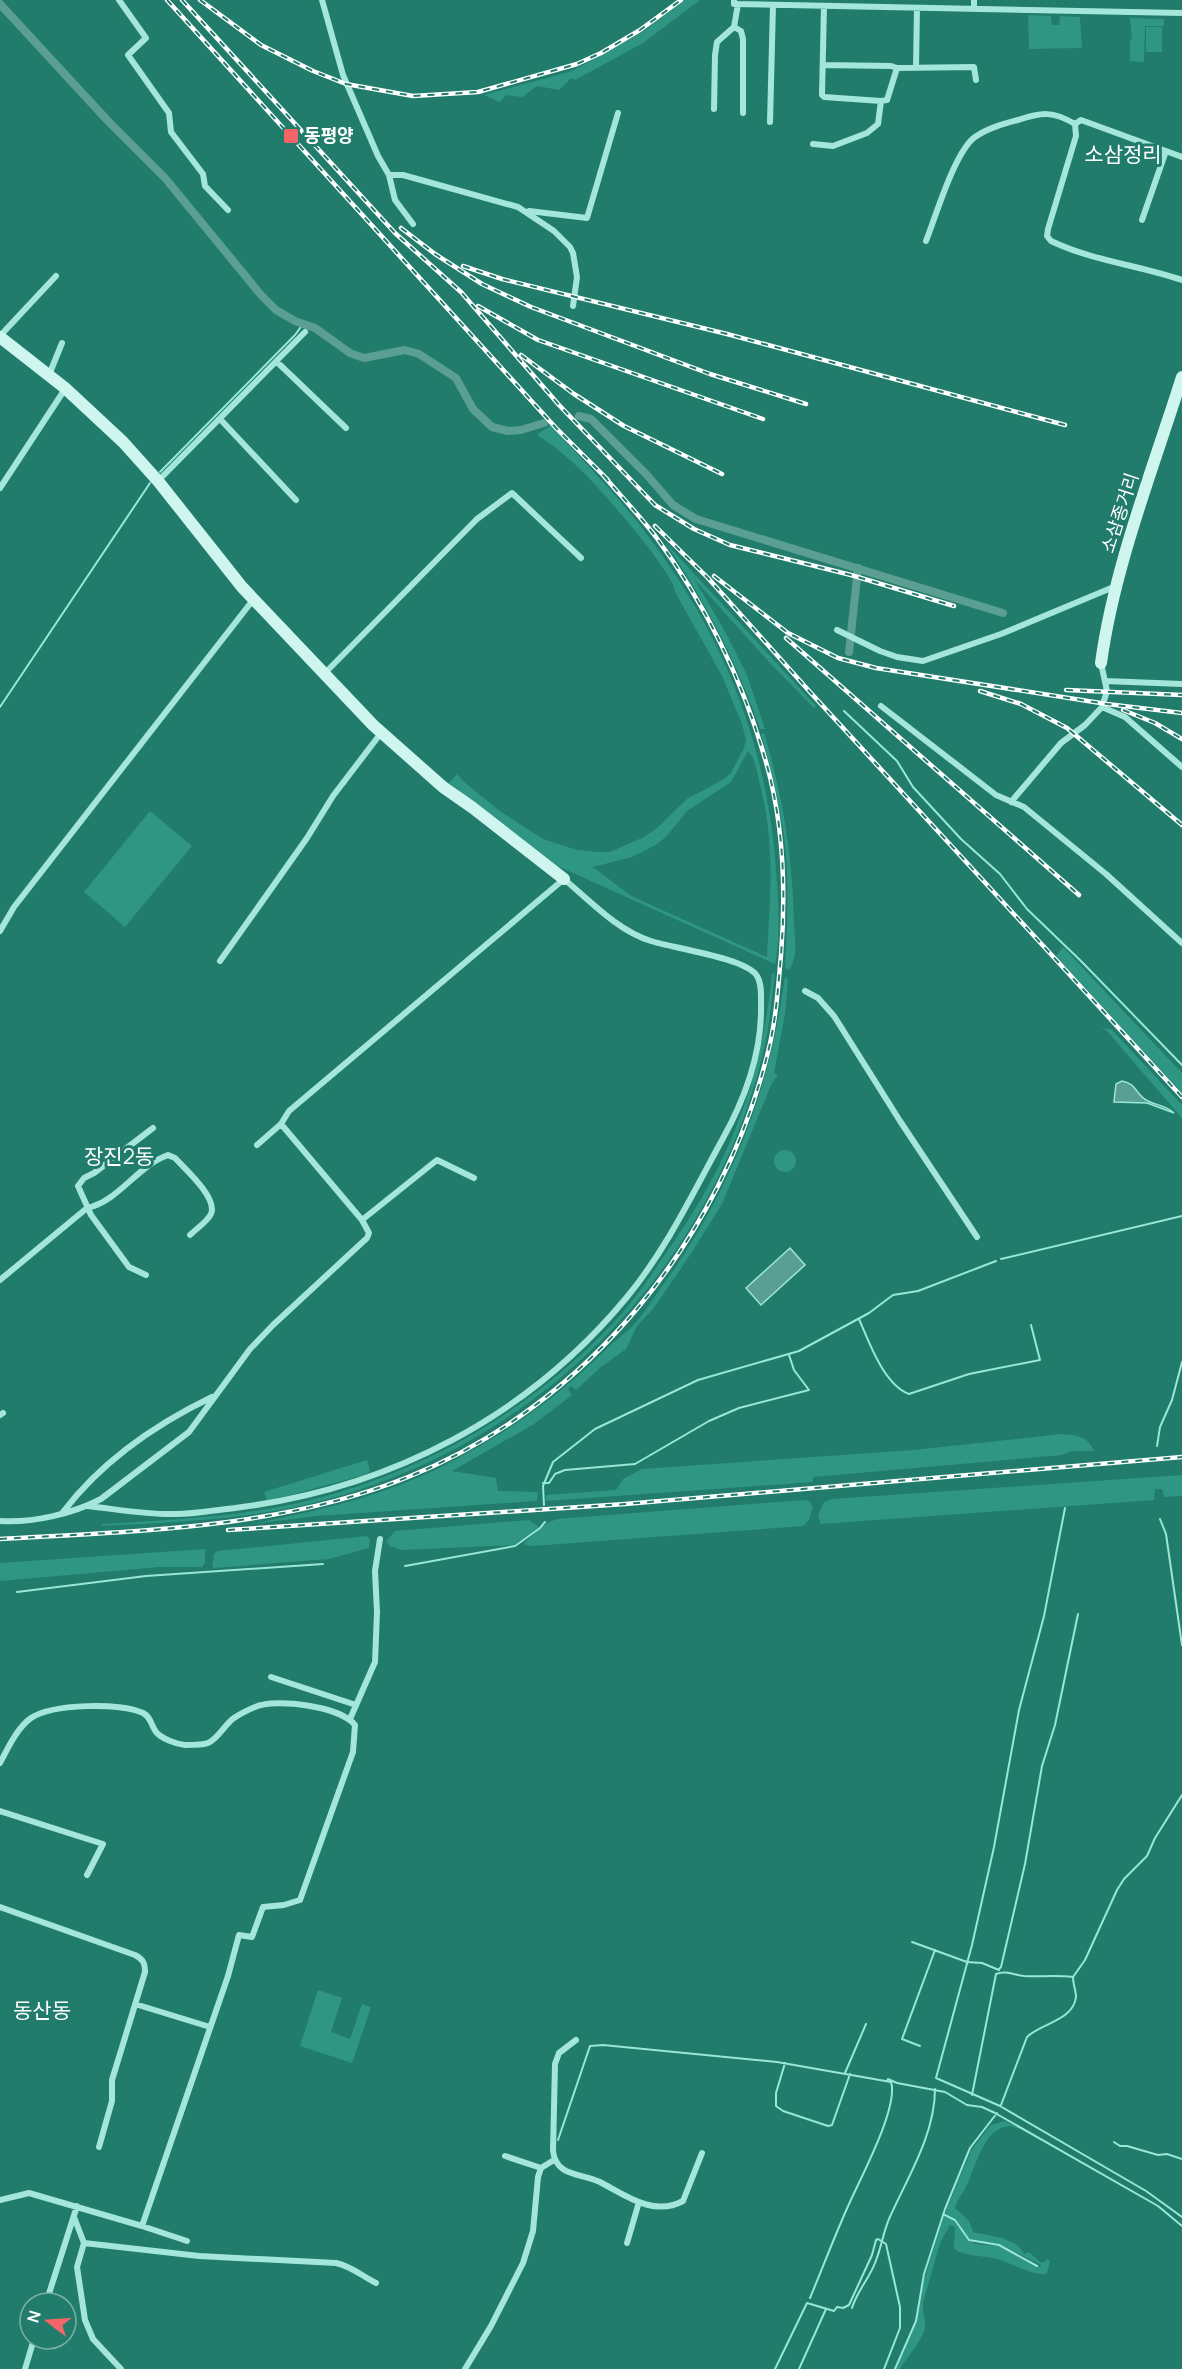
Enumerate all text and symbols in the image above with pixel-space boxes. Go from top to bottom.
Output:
place label: 동평양 [304,123,354,147]
marker: 동평양 [282,127,300,145]
district label: 소삼정리 [1084,140,1162,168]
street label: 소삼종거리 [1095,470,1143,556]
district label: 장진2동 [84,1142,154,1170]
district label: 동산동 [13,1996,71,2024]
north arrow [18,2291,78,2351]
text: N [21,2308,46,2325]

